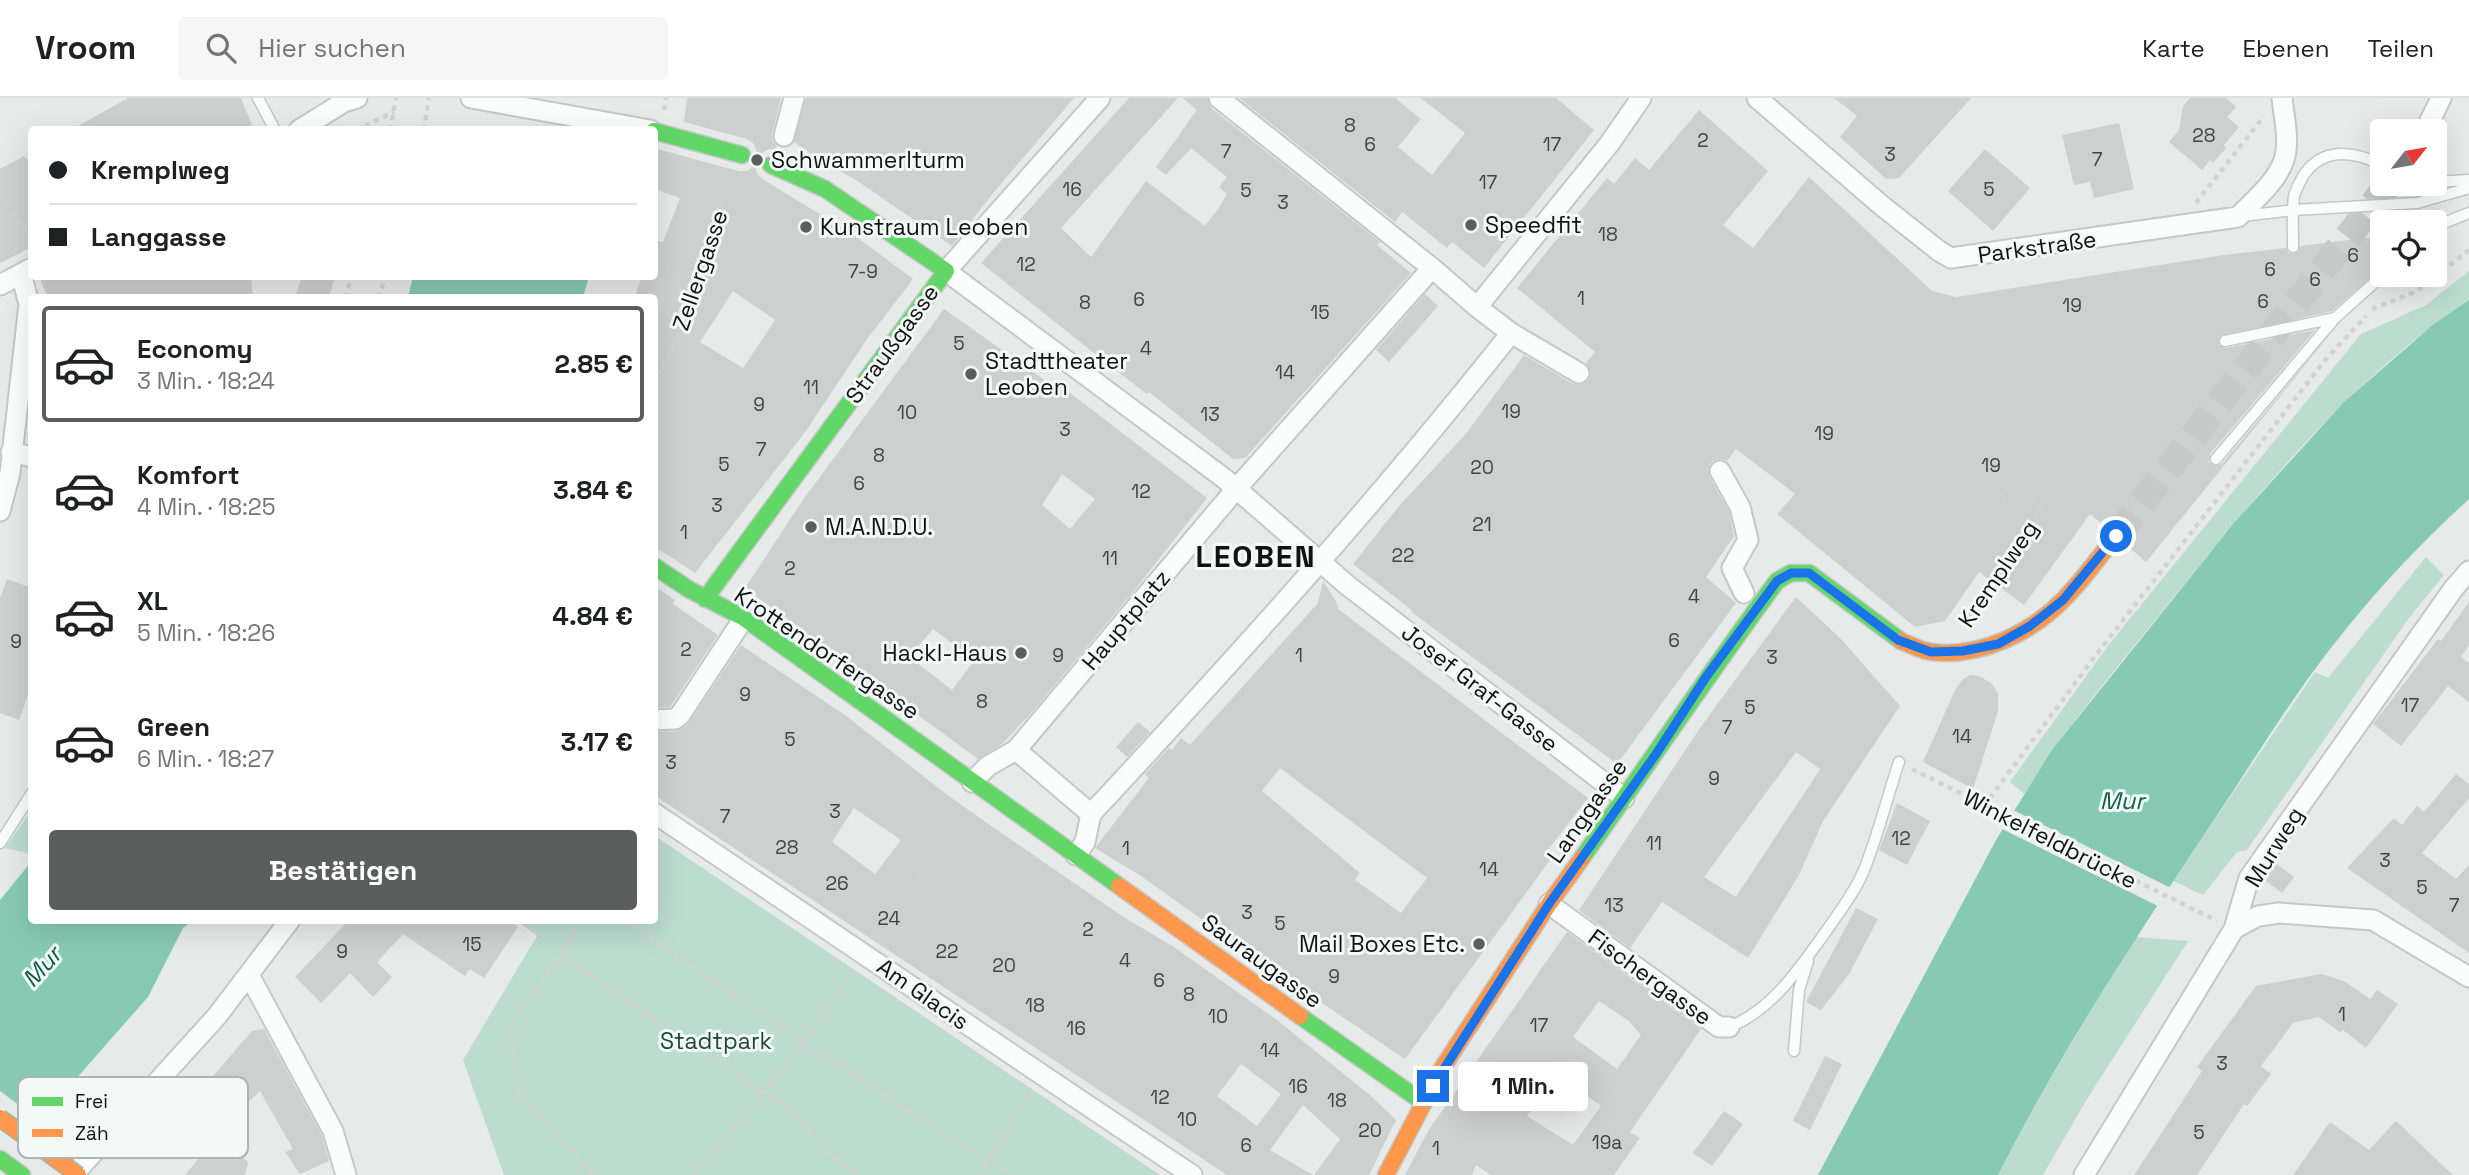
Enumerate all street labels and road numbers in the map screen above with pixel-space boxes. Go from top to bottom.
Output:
street label: Zellergasse [665,206,735,334]
street label: Parkstraße [1976,224,2098,270]
street label: Straußgasse [839,278,945,410]
street label: Kremplweg [1951,515,2045,633]
street label: Hauptplatz [1075,563,1177,677]
street label: Krottendorfergasse [729,580,925,726]
street label: Josef Graf-Gasse [1396,617,1564,759]
street label: Langgasse [1540,753,1634,869]
street label: Winkelfeldbrücke [1958,782,2142,896]
street label: Murweg [2238,801,2310,893]
street label: Sauraugasse [1196,907,1328,1015]
street label: Fischergasse [1582,922,1718,1032]
street label: Am Glacis [871,951,975,1037]

